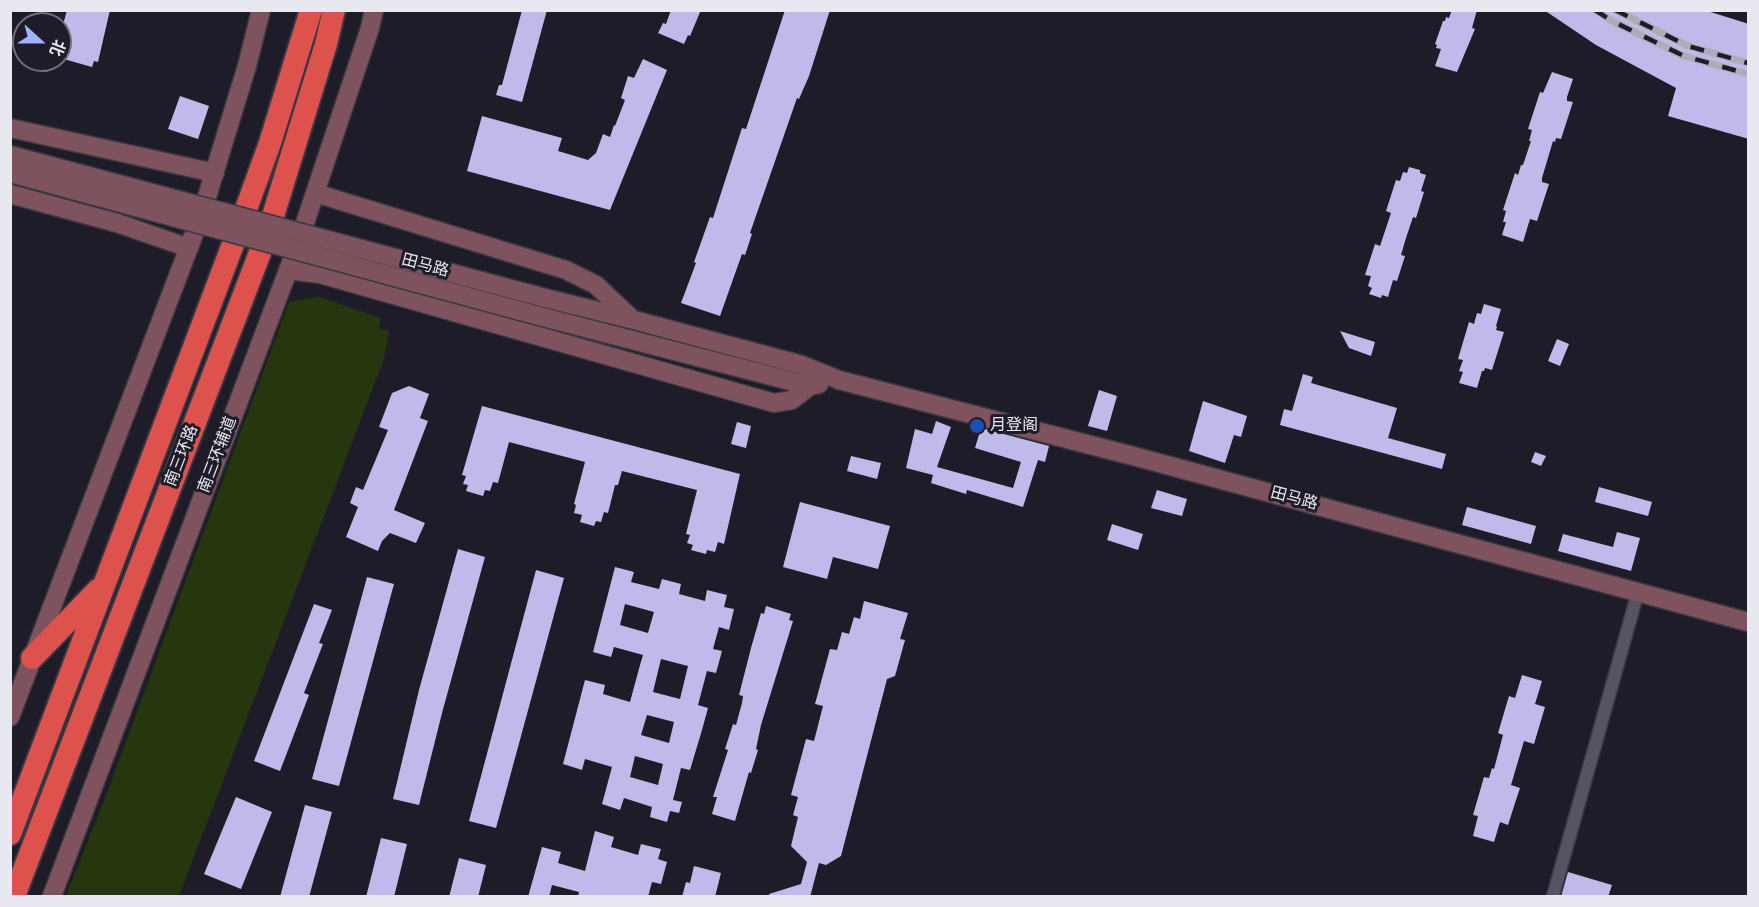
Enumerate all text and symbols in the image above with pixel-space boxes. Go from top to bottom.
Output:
north arrow [12,12,72,72]
text: 北 [44,36,71,60]
street label: 田马路 [399,251,451,281]
street label: 南三环辅道 [195,414,241,496]
place label: 月登阁 [990,416,1038,436]
marker: 月登阁 [968,417,986,435]
street label: 南三环路 [162,423,202,489]
street label: 田马路 [1268,484,1320,514]

